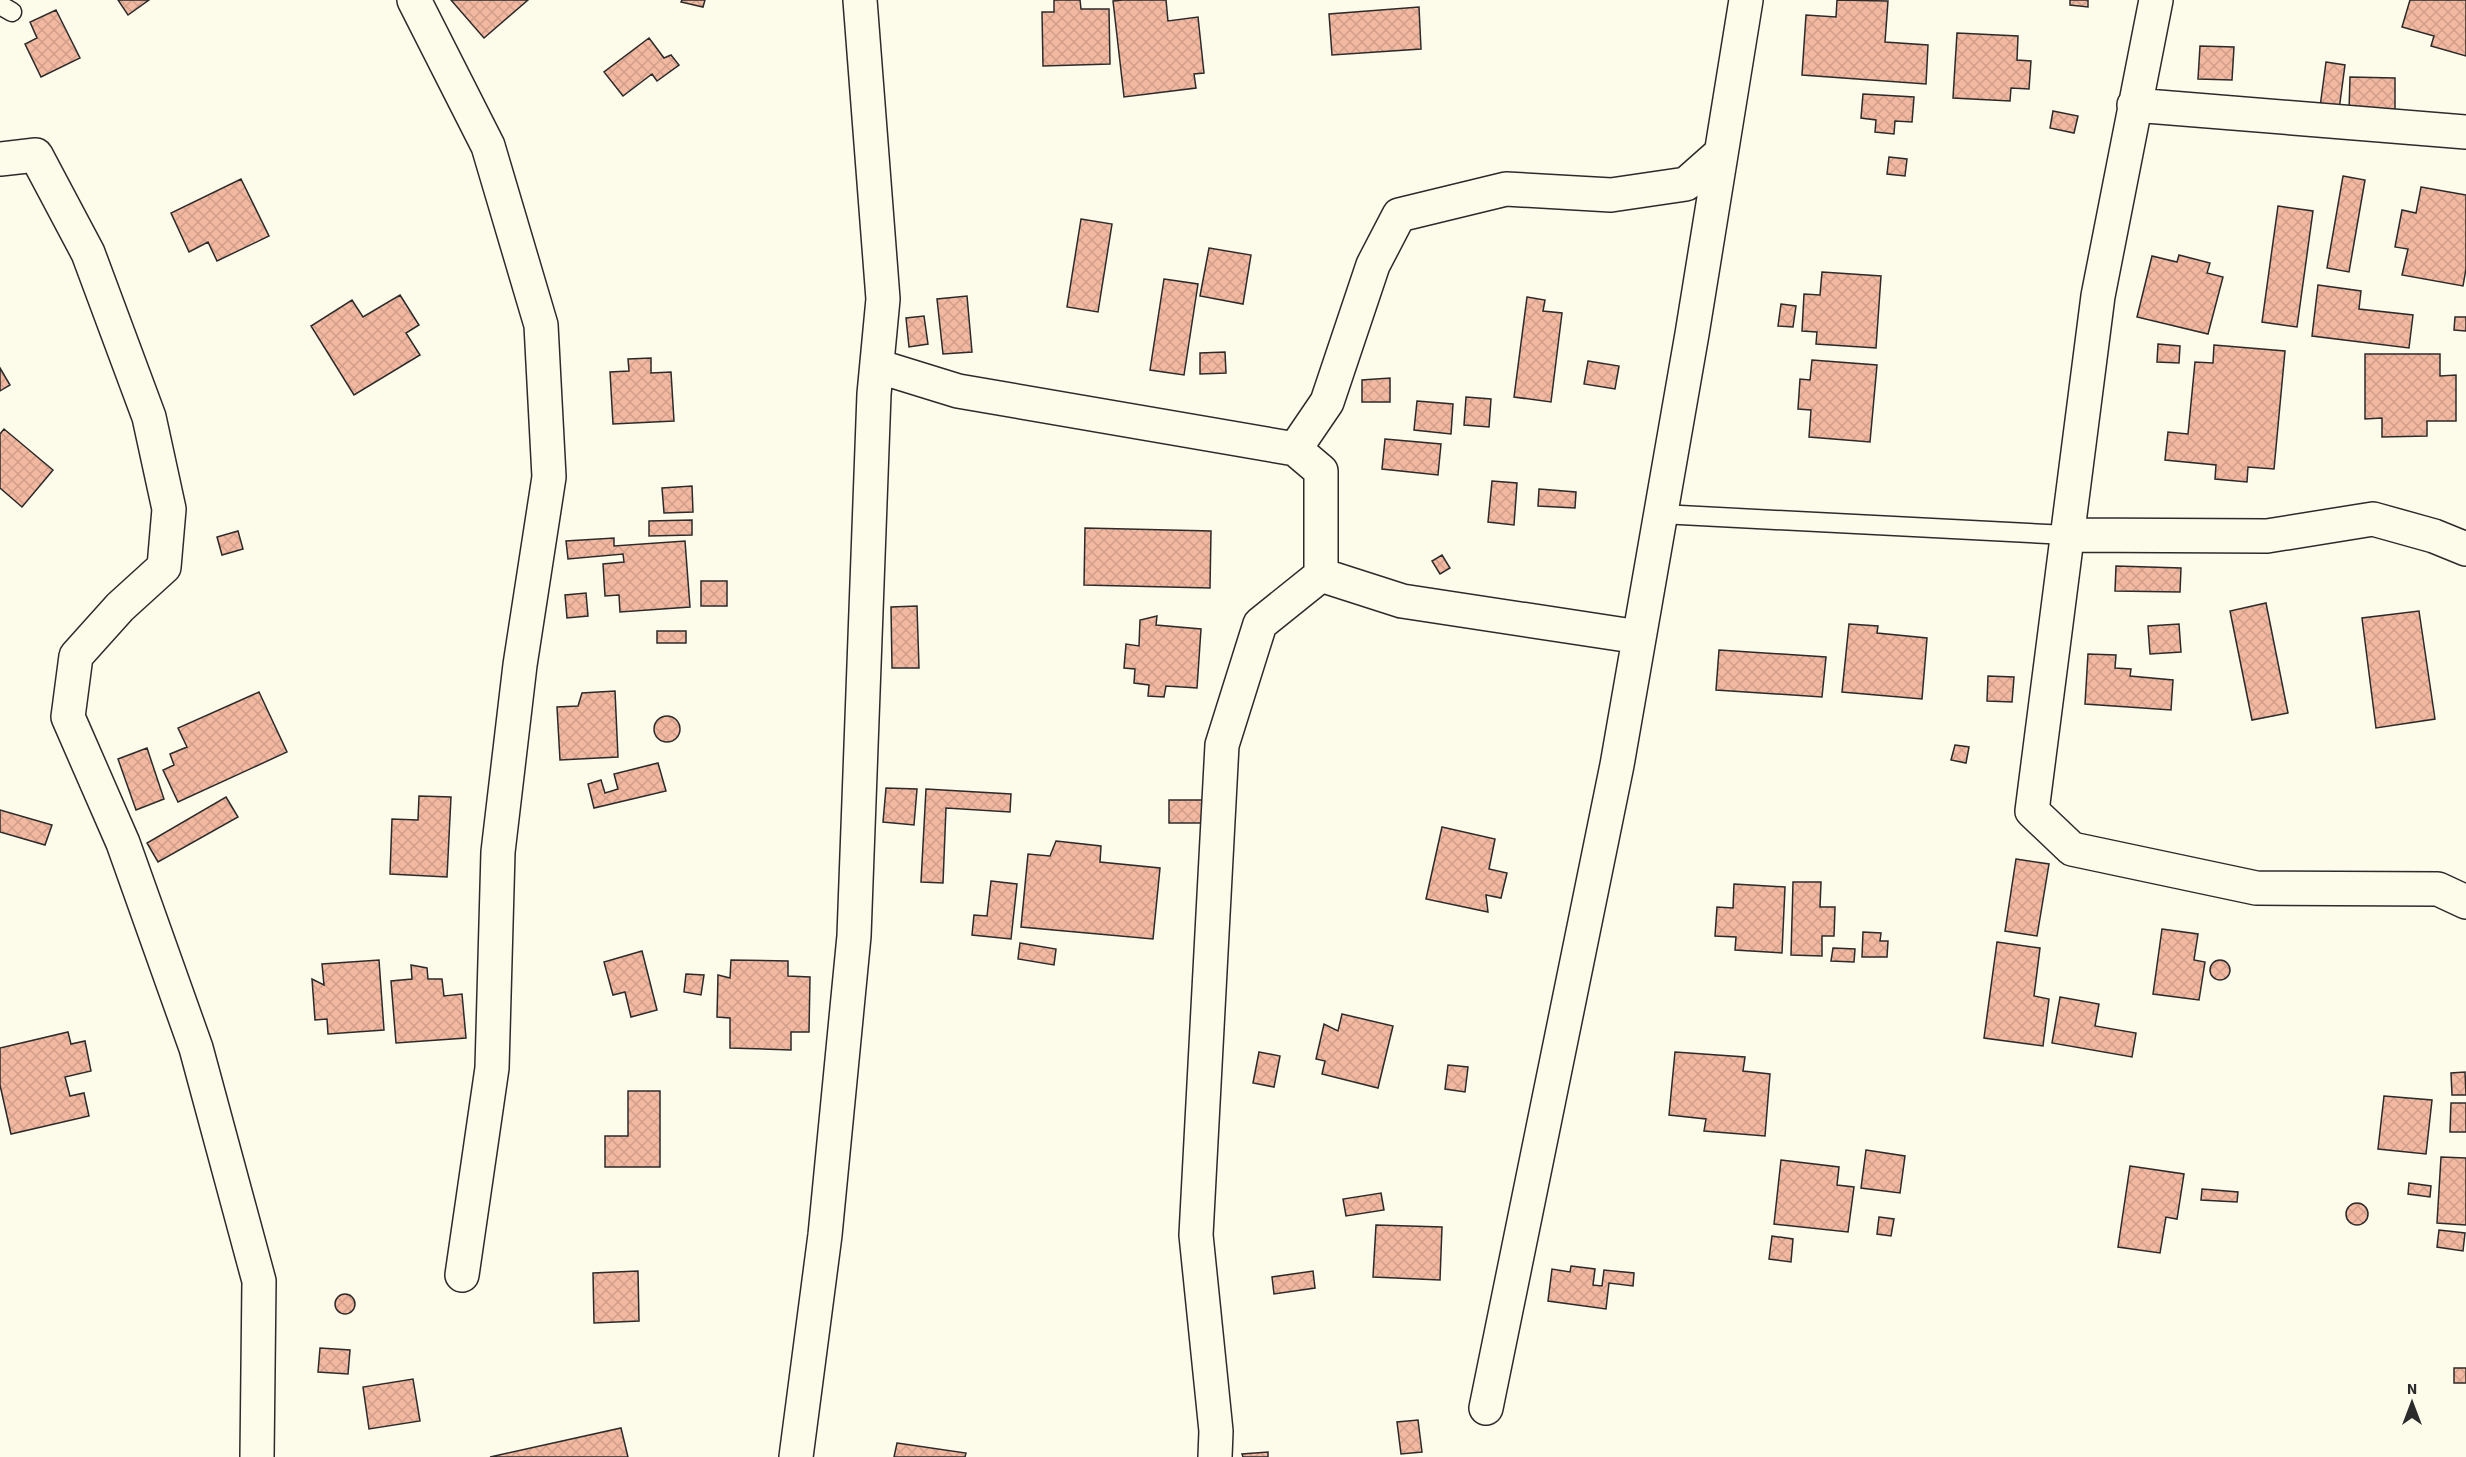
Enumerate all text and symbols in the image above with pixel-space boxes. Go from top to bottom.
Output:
north arrow [2382,1373,2442,1433]
text: N [2407,1378,2417,1400]

